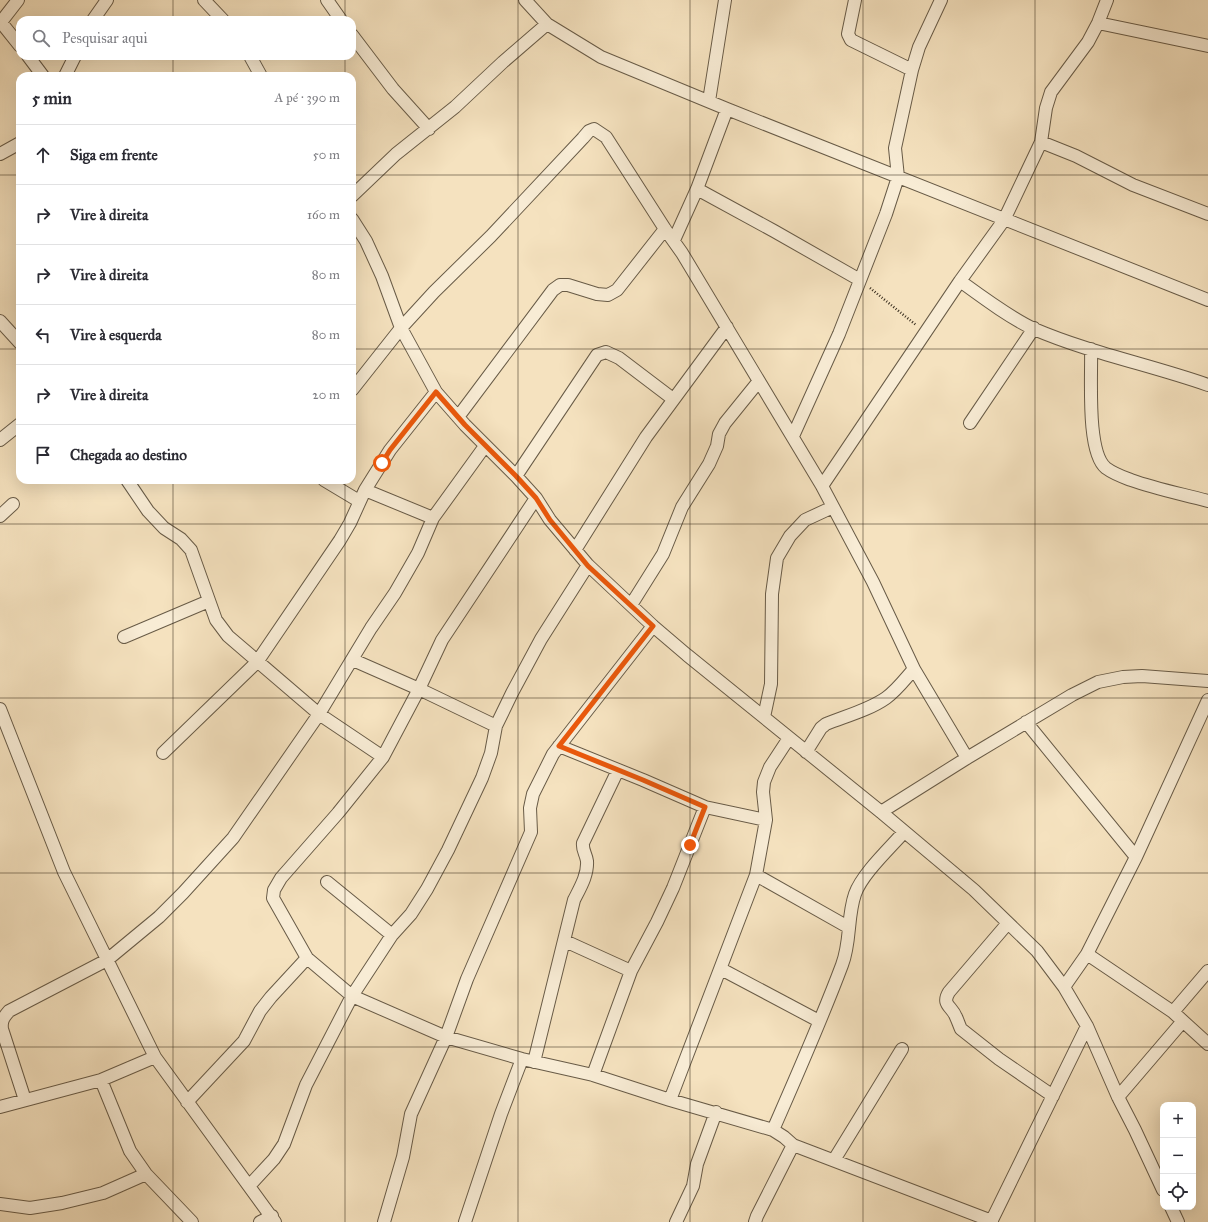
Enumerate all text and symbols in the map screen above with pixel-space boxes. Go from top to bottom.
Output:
search box [16,16,356,60]
icon: search [30,27,52,49]
text: Pesquisar aqui [62,29,148,47]
text: 5 min [32,88,72,109]
text: A pé · 390 m [275,90,340,106]
icon: ahead [32,144,54,166]
text: Siga em frente [70,146,158,164]
text: 50 m [313,147,340,163]
icon: right [32,204,54,226]
text: Vire à direita [70,206,148,224]
text: 160 m [307,207,340,223]
icon: right [32,264,54,286]
text: Vire à direita [70,266,148,284]
text: 80 m [312,267,340,283]
icon: left [32,324,54,346]
text: Vire à esquerda [70,326,162,344]
text: 80 m [312,327,340,343]
icon: right [32,384,54,406]
text: Vire à direita [70,386,148,404]
text: 20 m [312,387,340,403]
icon: arrive [32,444,54,466]
text: Chegada ao destino [70,446,187,464]
route start [373,454,391,472]
route end [681,836,699,854]
map controls [1160,1102,1196,1210]
button: + [1160,1102,1196,1138]
button: − [1160,1138,1196,1174]
button: locate [1160,1174,1196,1210]

